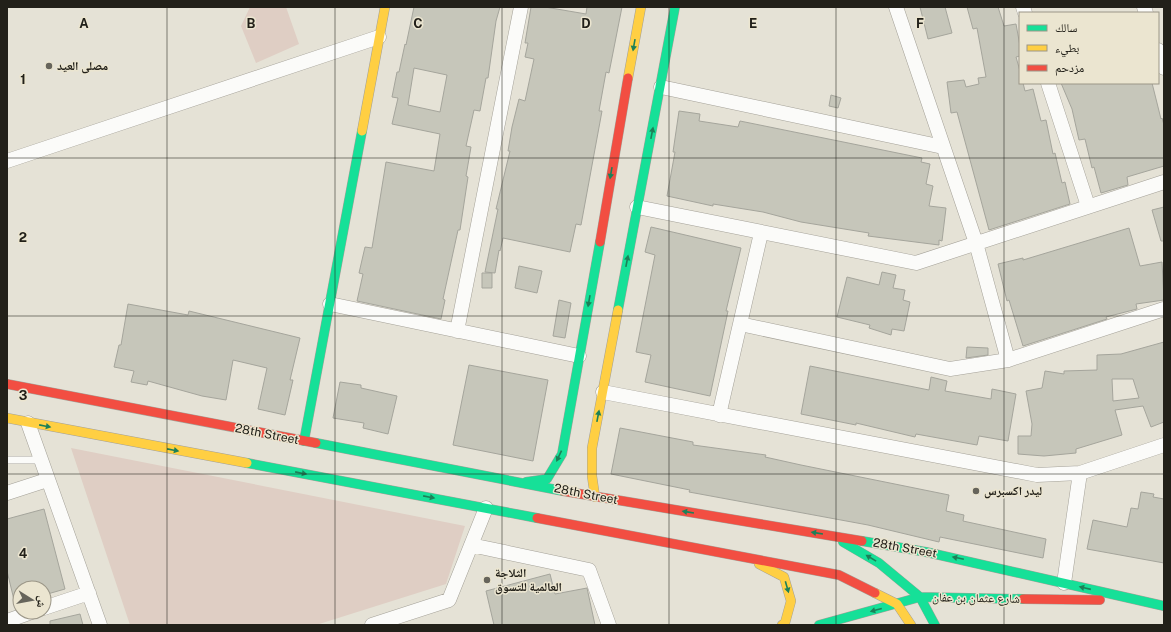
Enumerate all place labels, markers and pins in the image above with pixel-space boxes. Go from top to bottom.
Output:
place label: مصلى العيد [57,59,109,74]
marker: مصلى العيد [44,61,54,71]
place label: ليدر اكسبرس [984,484,1042,499]
marker: ليدر اكسبرس [971,486,981,496]
place label: الثلاجة العالمية للتسوق [495,566,562,595]
marker: الثلاجة العالمية للتسوق [482,575,492,585]

